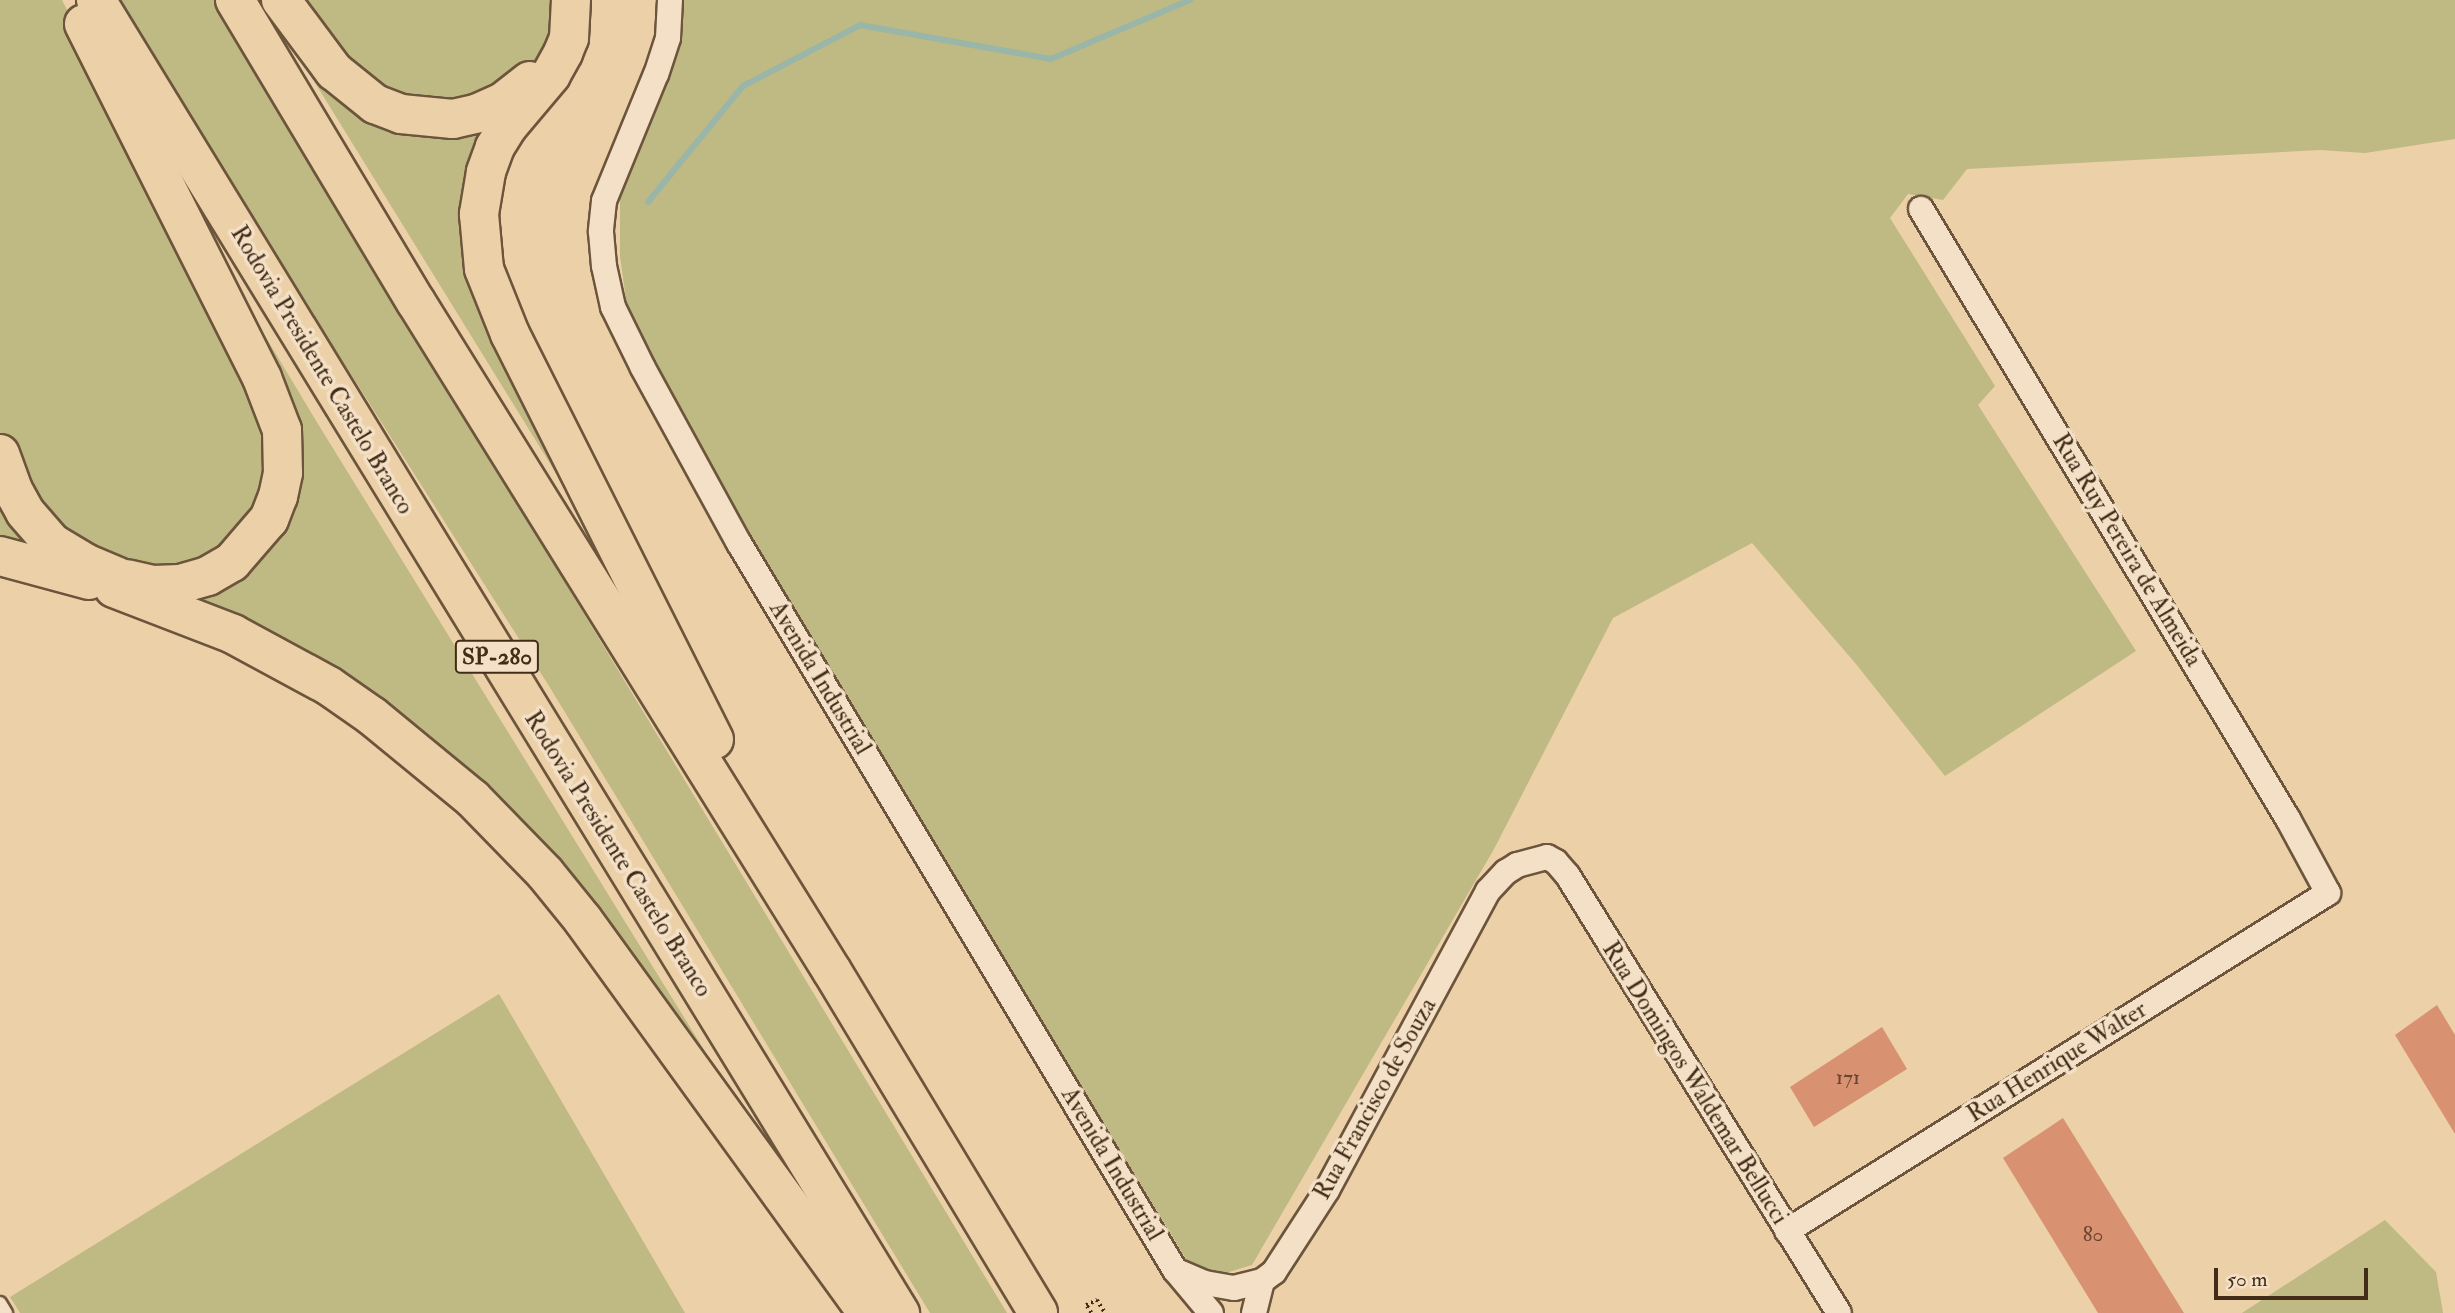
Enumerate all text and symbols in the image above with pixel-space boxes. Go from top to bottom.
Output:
street label: Rodovia Presidente Castelo Branco [224,221,420,519]
street label: Rua Ruy Pereira de Almeida [2046,428,2208,672]
street label: Avenida Industrial [763,596,877,760]
road number: SP-280 [453,638,541,677]
street label: Rodovia Presidente Castelo Branco [518,706,718,1002]
street label: Rua Domingos Waldemar Bellucci [1596,936,1794,1230]
street label: Rua Francisco de Souza [1308,993,1442,1205]
street label: Rua Henrique Walter [1962,995,2152,1129]
house number: 171 [1836,1065,1860,1091]
street label: Avenida Industrial [1055,1082,1169,1246]
house number: 80 [2083,1222,2103,1248]
scale bar [2217,1254,2371,1298]
text: 50 m [2227,1266,2268,1293]

